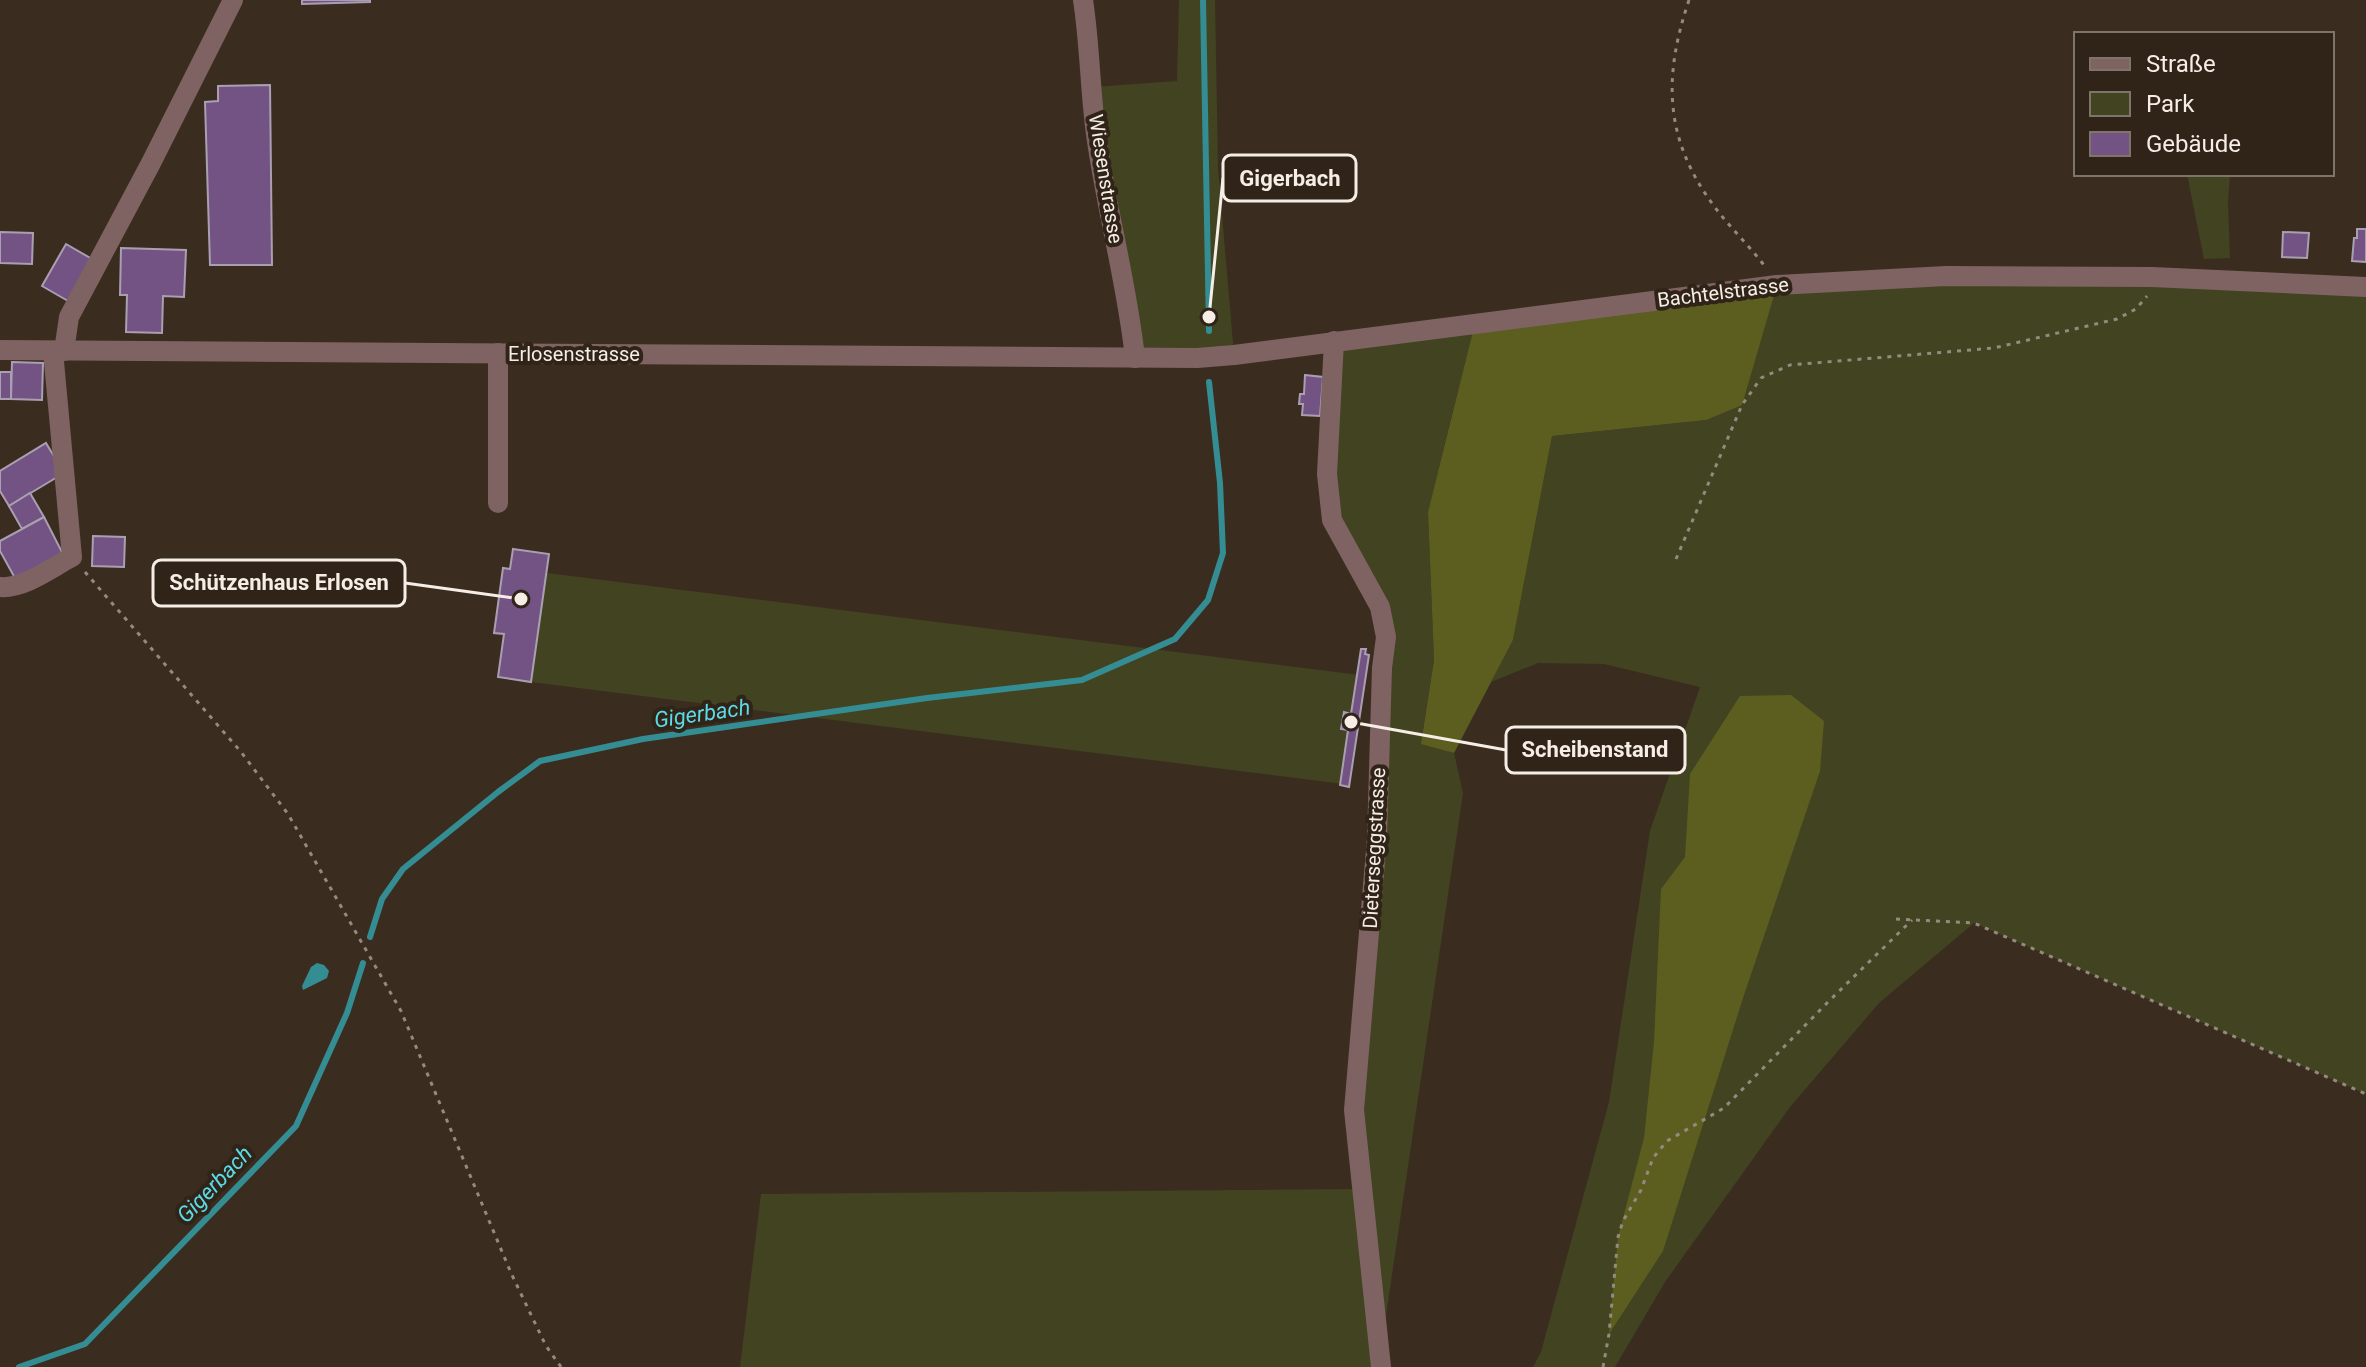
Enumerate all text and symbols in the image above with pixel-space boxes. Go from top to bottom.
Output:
legend [2074,32,2334,176]
text: Straße [2146,50,2216,78]
text: Park [2146,90,2195,118]
street label: Wiesenstrasse [1084,113,1128,245]
text: Gebäude [2146,130,2241,158]
callout: Gigerbach [1223,155,1356,201]
text: Gigerbach [1239,166,1341,191]
street label: Bachtelstrasse [1656,272,1790,312]
street label: Erlosenstrasse [508,342,640,366]
callout: Schützenhaus Erlosen [153,560,405,606]
text: Schützenhaus Erlosen [169,570,389,595]
water label: Gigerbach [652,694,752,733]
callout: Scheibenstand [1506,727,1685,773]
text: Scheibenstand [1522,737,1668,762]
street label: Dieterseggstrasse [1358,767,1390,929]
water label: Gigerbach [172,1141,257,1228]

